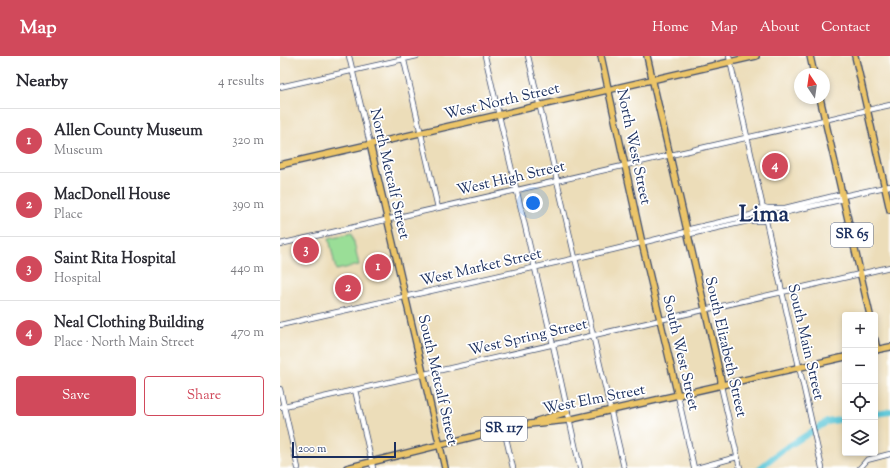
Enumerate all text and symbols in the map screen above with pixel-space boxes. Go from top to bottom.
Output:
text: Map [20,15,57,42]
text: Home [652,18,689,38]
text: Map [711,18,738,38]
text: About [760,18,799,38]
text: Contact [821,18,870,38]
north arrow [794,68,830,104]
text: Nearby [16,70,68,94]
text: 4 results [218,73,264,91]
street label: West North Street [442,79,562,125]
street label: North West Street [610,87,656,207]
street label: North Metcalf Street [364,107,414,241]
text: Allen County Museum [54,121,203,142]
text: 1 [27,132,31,150]
text: 320 m [232,132,264,150]
text: Museum [54,142,103,160]
pin: 4 [762,151,788,181]
street label: West High Street [455,156,567,202]
text: MacDonell House [54,185,170,206]
your location [523,193,543,213]
text: 2 [26,196,32,214]
text: 390 m [232,196,264,214]
district label: Lima [739,199,789,232]
text: Place [54,206,83,224]
road number: SR 65 [831,223,873,247]
pin: 3 [293,235,319,265]
street label: West Market Street [418,244,544,292]
text: Saint Rita Hospital [54,249,176,270]
pin: 1 [365,252,391,282]
text: 3 [26,260,32,278]
text: 440 m [231,260,264,278]
text: Hospital [54,270,101,288]
pin: 2 [335,273,361,303]
street label: South Elizabeth Street [699,275,751,419]
street label: South Main Street [781,282,829,402]
street label: South West Street [656,293,704,413]
map controls [842,312,878,456]
button: + [842,312,878,348]
text: Neal Clothing Building [54,313,204,334]
street label: South Metcalf Street [412,313,462,447]
street label: West Spring Street [466,314,590,362]
text: 4 [26,324,32,342]
text: 470 m [231,324,264,342]
text: Place · North Main Street [54,334,194,352]
button: − [842,348,878,384]
button: Save [16,376,136,416]
button: Share [144,376,264,416]
street label: West Elm Street [541,380,647,420]
button: locate [842,384,878,420]
road number: SR 117 [481,417,527,441]
button: layers [842,420,878,456]
scale bar [292,440,396,459]
text: 200 m [298,441,326,457]

